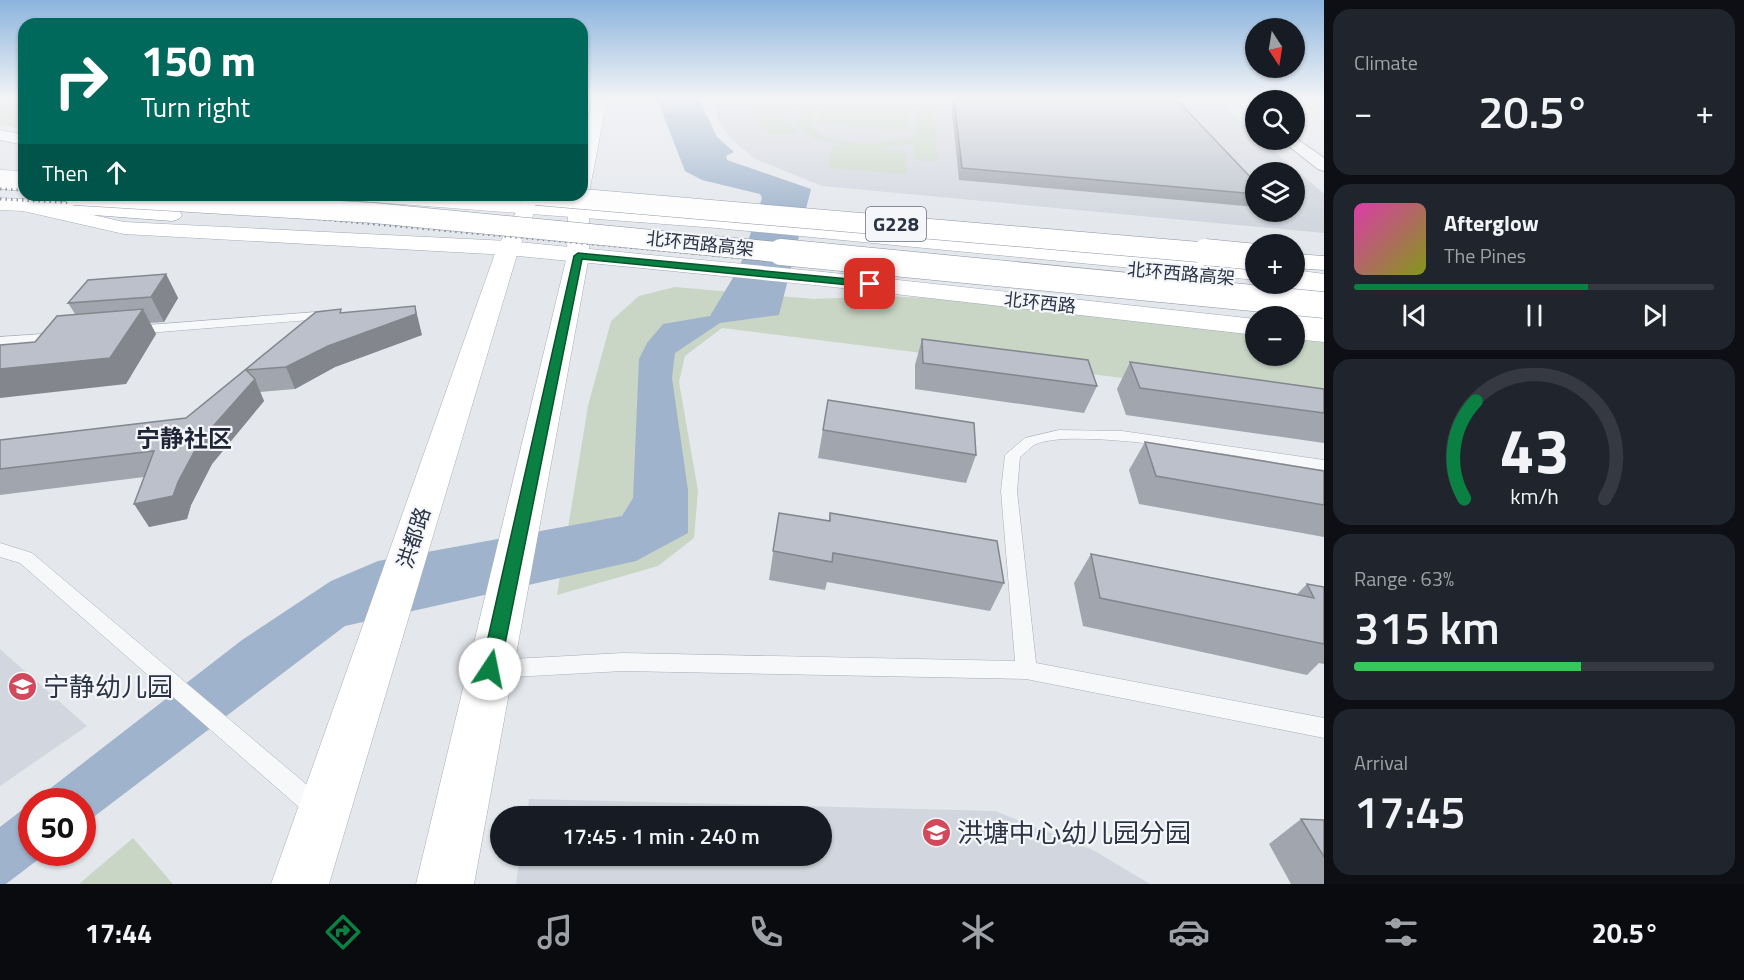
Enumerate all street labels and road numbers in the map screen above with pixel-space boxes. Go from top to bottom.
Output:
road number: G228 [866,207,926,241]
street label: 北环西路高架 [645,224,755,263]
street label: 北环西路高架 [1126,255,1236,292]
street label: 北环西路 [1003,285,1077,320]
street label: 洪都路 [388,503,438,573]

